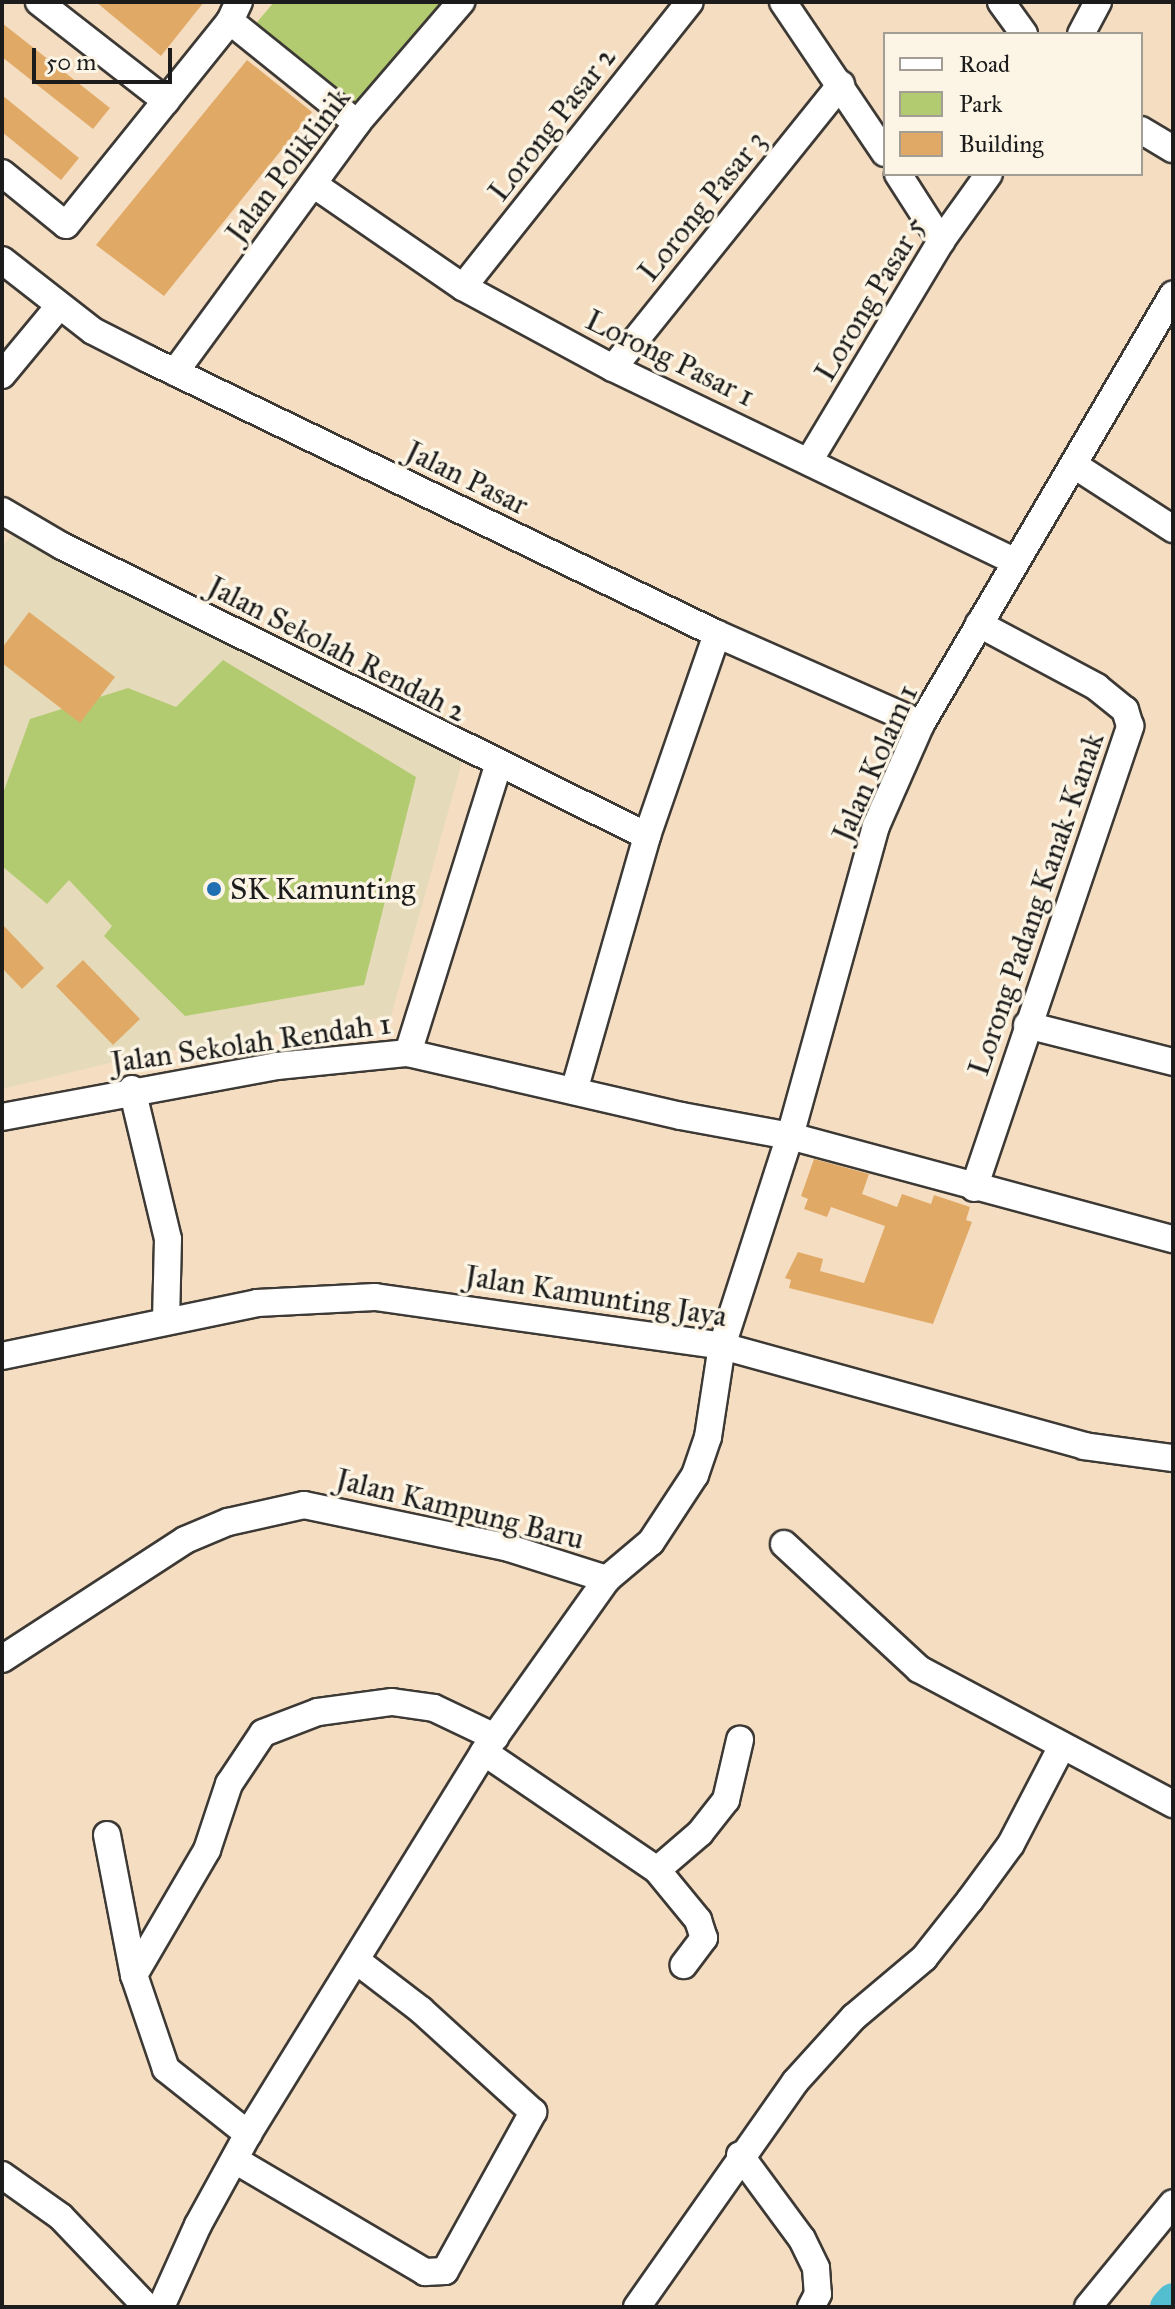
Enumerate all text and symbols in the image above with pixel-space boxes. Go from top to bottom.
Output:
scale bar [36,32,176,82]
legend [883,32,1143,176]
street label: Lorong Pasar 2 [481,40,623,208]
text: 50 m [46,47,96,77]
text: Road [959,49,1010,79]
street label: Jalan Poliklinik [218,81,358,249]
text: Park [959,89,1002,119]
street label: Lorong Pasar 3 [630,124,774,288]
text: Building [959,129,1044,159]
street label: Lorong Pasar 5 [807,210,933,388]
street label: Lorong Pasar 1 [580,302,760,414]
street label: Jalan Pasar [400,433,534,523]
street label: Jalan Sekolah Rendah 2 [202,568,472,730]
street label: Jalan Kolam 1 [824,679,926,847]
street label: Lorong Padang Kanak-Kanak [960,728,1112,1080]
place label: SK Kamunting [230,871,415,907]
marker: SK Kamunting [205,880,223,898]
street label: Jalan Sekolah Rendah 1 [109,1006,393,1080]
street label: Jalan Kamunting Jaya [463,1258,729,1334]
street label: Jalan Kampung Baru [332,1461,588,1557]

